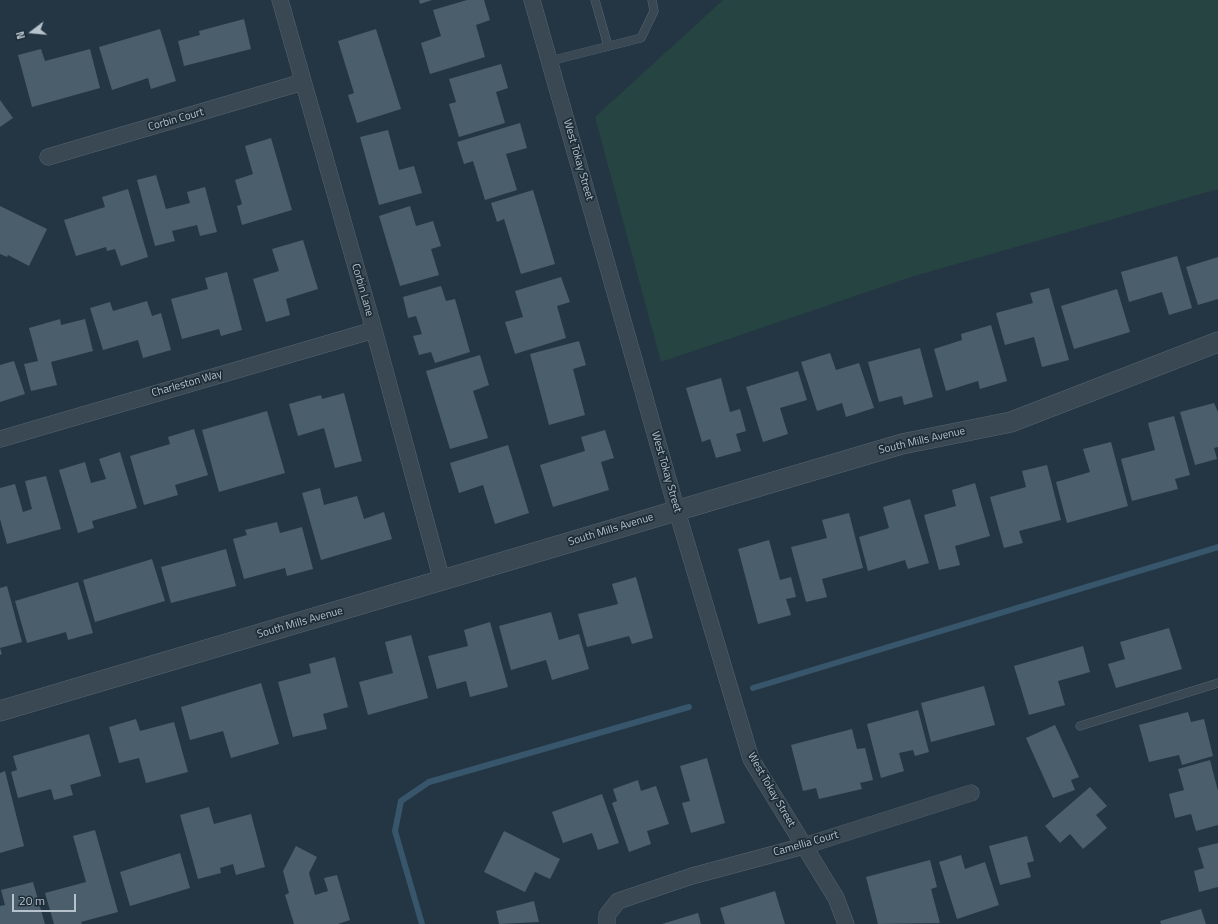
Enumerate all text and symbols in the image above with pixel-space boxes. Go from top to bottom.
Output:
north arrow [12,12,52,52]
text: N [12,29,29,41]
street label: Corbin Court [147,106,205,134]
street label: West Tokay Street [560,118,596,202]
street label: Corbin Lane [348,262,376,318]
street label: Charleston Way [150,368,224,400]
street label: South Mills Avenue [877,425,967,457]
street label: West Tokay Street [648,430,684,514]
street label: South Mills Avenue [567,511,655,549]
street label: South Mills Avenue [256,604,344,642]
street label: West Tokay Street [744,750,798,830]
street label: Camellia Court [772,828,840,860]
scale bar [14,886,78,912]
text: 20 m [19,891,45,910]

